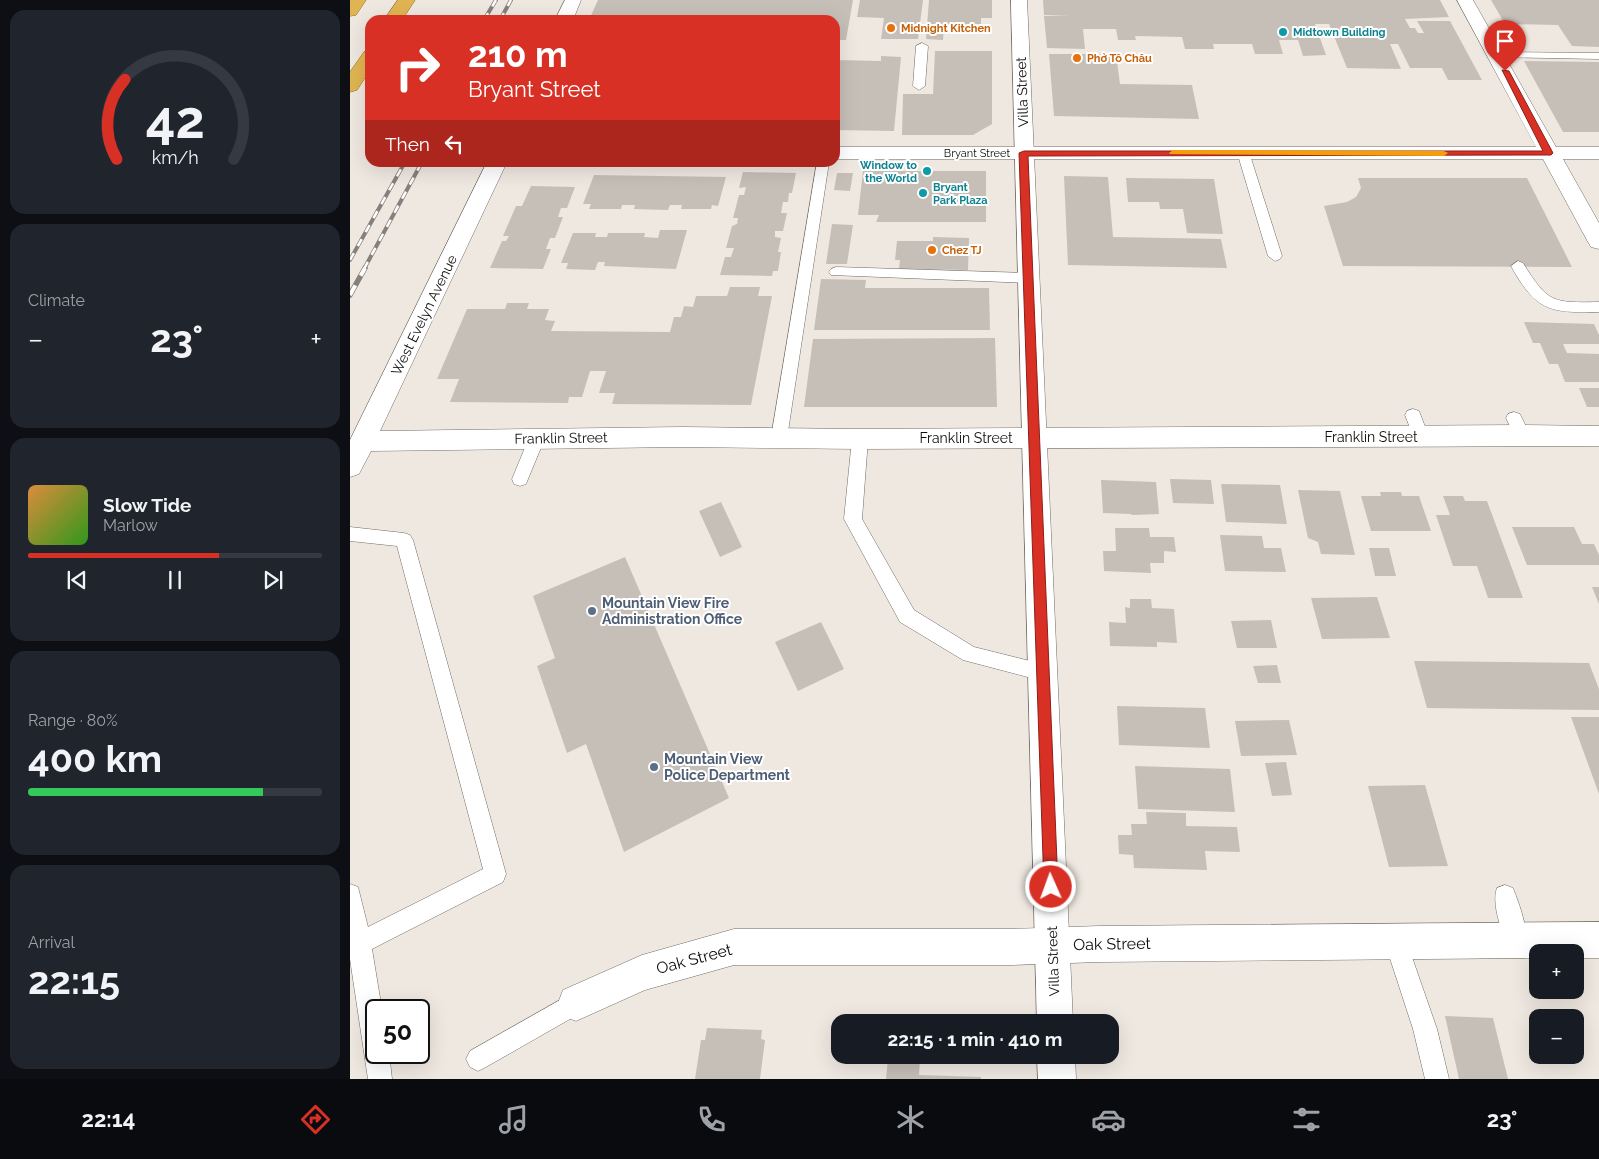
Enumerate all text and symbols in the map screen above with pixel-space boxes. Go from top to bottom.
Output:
pin [1484,20,1526,71]
marker: Midnight Kitchen [885,22,897,34]
place label: Midnight Kitchen [901,22,991,35]
marker: Midtown Building [1277,26,1289,38]
place label: Midtown Building [1293,26,1386,39]
icon: arrive [1491,27,1519,55]
text: 210 m [468,34,568,75]
icon: right [385,35,450,100]
marker: Phở Tô Châu [1071,52,1083,64]
place label: Phở Tô Châu [1087,52,1152,65]
street label: Villa Street [1013,56,1031,127]
text: Bryant Street [468,76,601,102]
text: 42 [145,89,205,150]
icon: left [440,130,468,158]
text: Then [385,133,430,155]
text: km/h [151,147,199,168]
street label: Bryant Street [944,147,1010,160]
place label: Window to the World [860,159,917,185]
marker: Window to the World [921,165,933,177]
place label: Bryant Park Plaza [933,181,988,207]
marker: Bryant Park Plaza [917,187,929,199]
marker: Chez TJ [926,244,938,256]
place label: Chez TJ [942,244,982,257]
street label: West Evelyn Avenue [388,252,460,378]
text: Climate [28,291,85,310]
text: 23° [150,316,203,361]
text: − [28,323,43,356]
text: + [310,323,322,356]
street label: Franklin Street [514,429,608,447]
street label: Franklin Street [1324,429,1418,445]
street label: Franklin Street [919,430,1013,446]
text: Slow Tide [103,494,192,516]
text: Marlow [103,516,158,535]
icon: previous [63,566,91,594]
icon: pause [161,566,189,594]
icon: next [259,566,287,594]
place label: Mountain View Fire Administration Office [602,595,743,627]
marker: Mountain View Fire Administration Office [586,605,598,617]
text: Range · 80% [28,711,118,730]
text: 400 km [28,736,162,781]
place label: Mountain View Police Department [664,751,791,783]
marker: Mountain View Police Department [648,761,660,773]
position arrow [1024,860,1076,912]
street label: Villa Street [1044,925,1062,996]
text: Arrival [28,933,75,952]
street label: Oak Street [1073,934,1152,954]
street label: Oak Street [654,940,735,978]
map controls [1529,944,1584,1064]
button: + [1529,944,1584,999]
text: 22:15 [28,958,120,1003]
speed limit sign: 50 [365,999,430,1064]
button: − [1529,1009,1584,1064]
text: 22:15 · 1 min · 410 m [888,1028,1062,1050]
icon: directions [298,1102,333,1137]
icon: music [496,1102,531,1137]
icon: phone [694,1102,729,1137]
icon: climate [893,1102,928,1137]
icon: car [1091,1102,1126,1137]
icon: filters [1289,1102,1324,1137]
text: 22:14 [82,1106,135,1132]
text: 23° [1487,1106,1517,1132]

